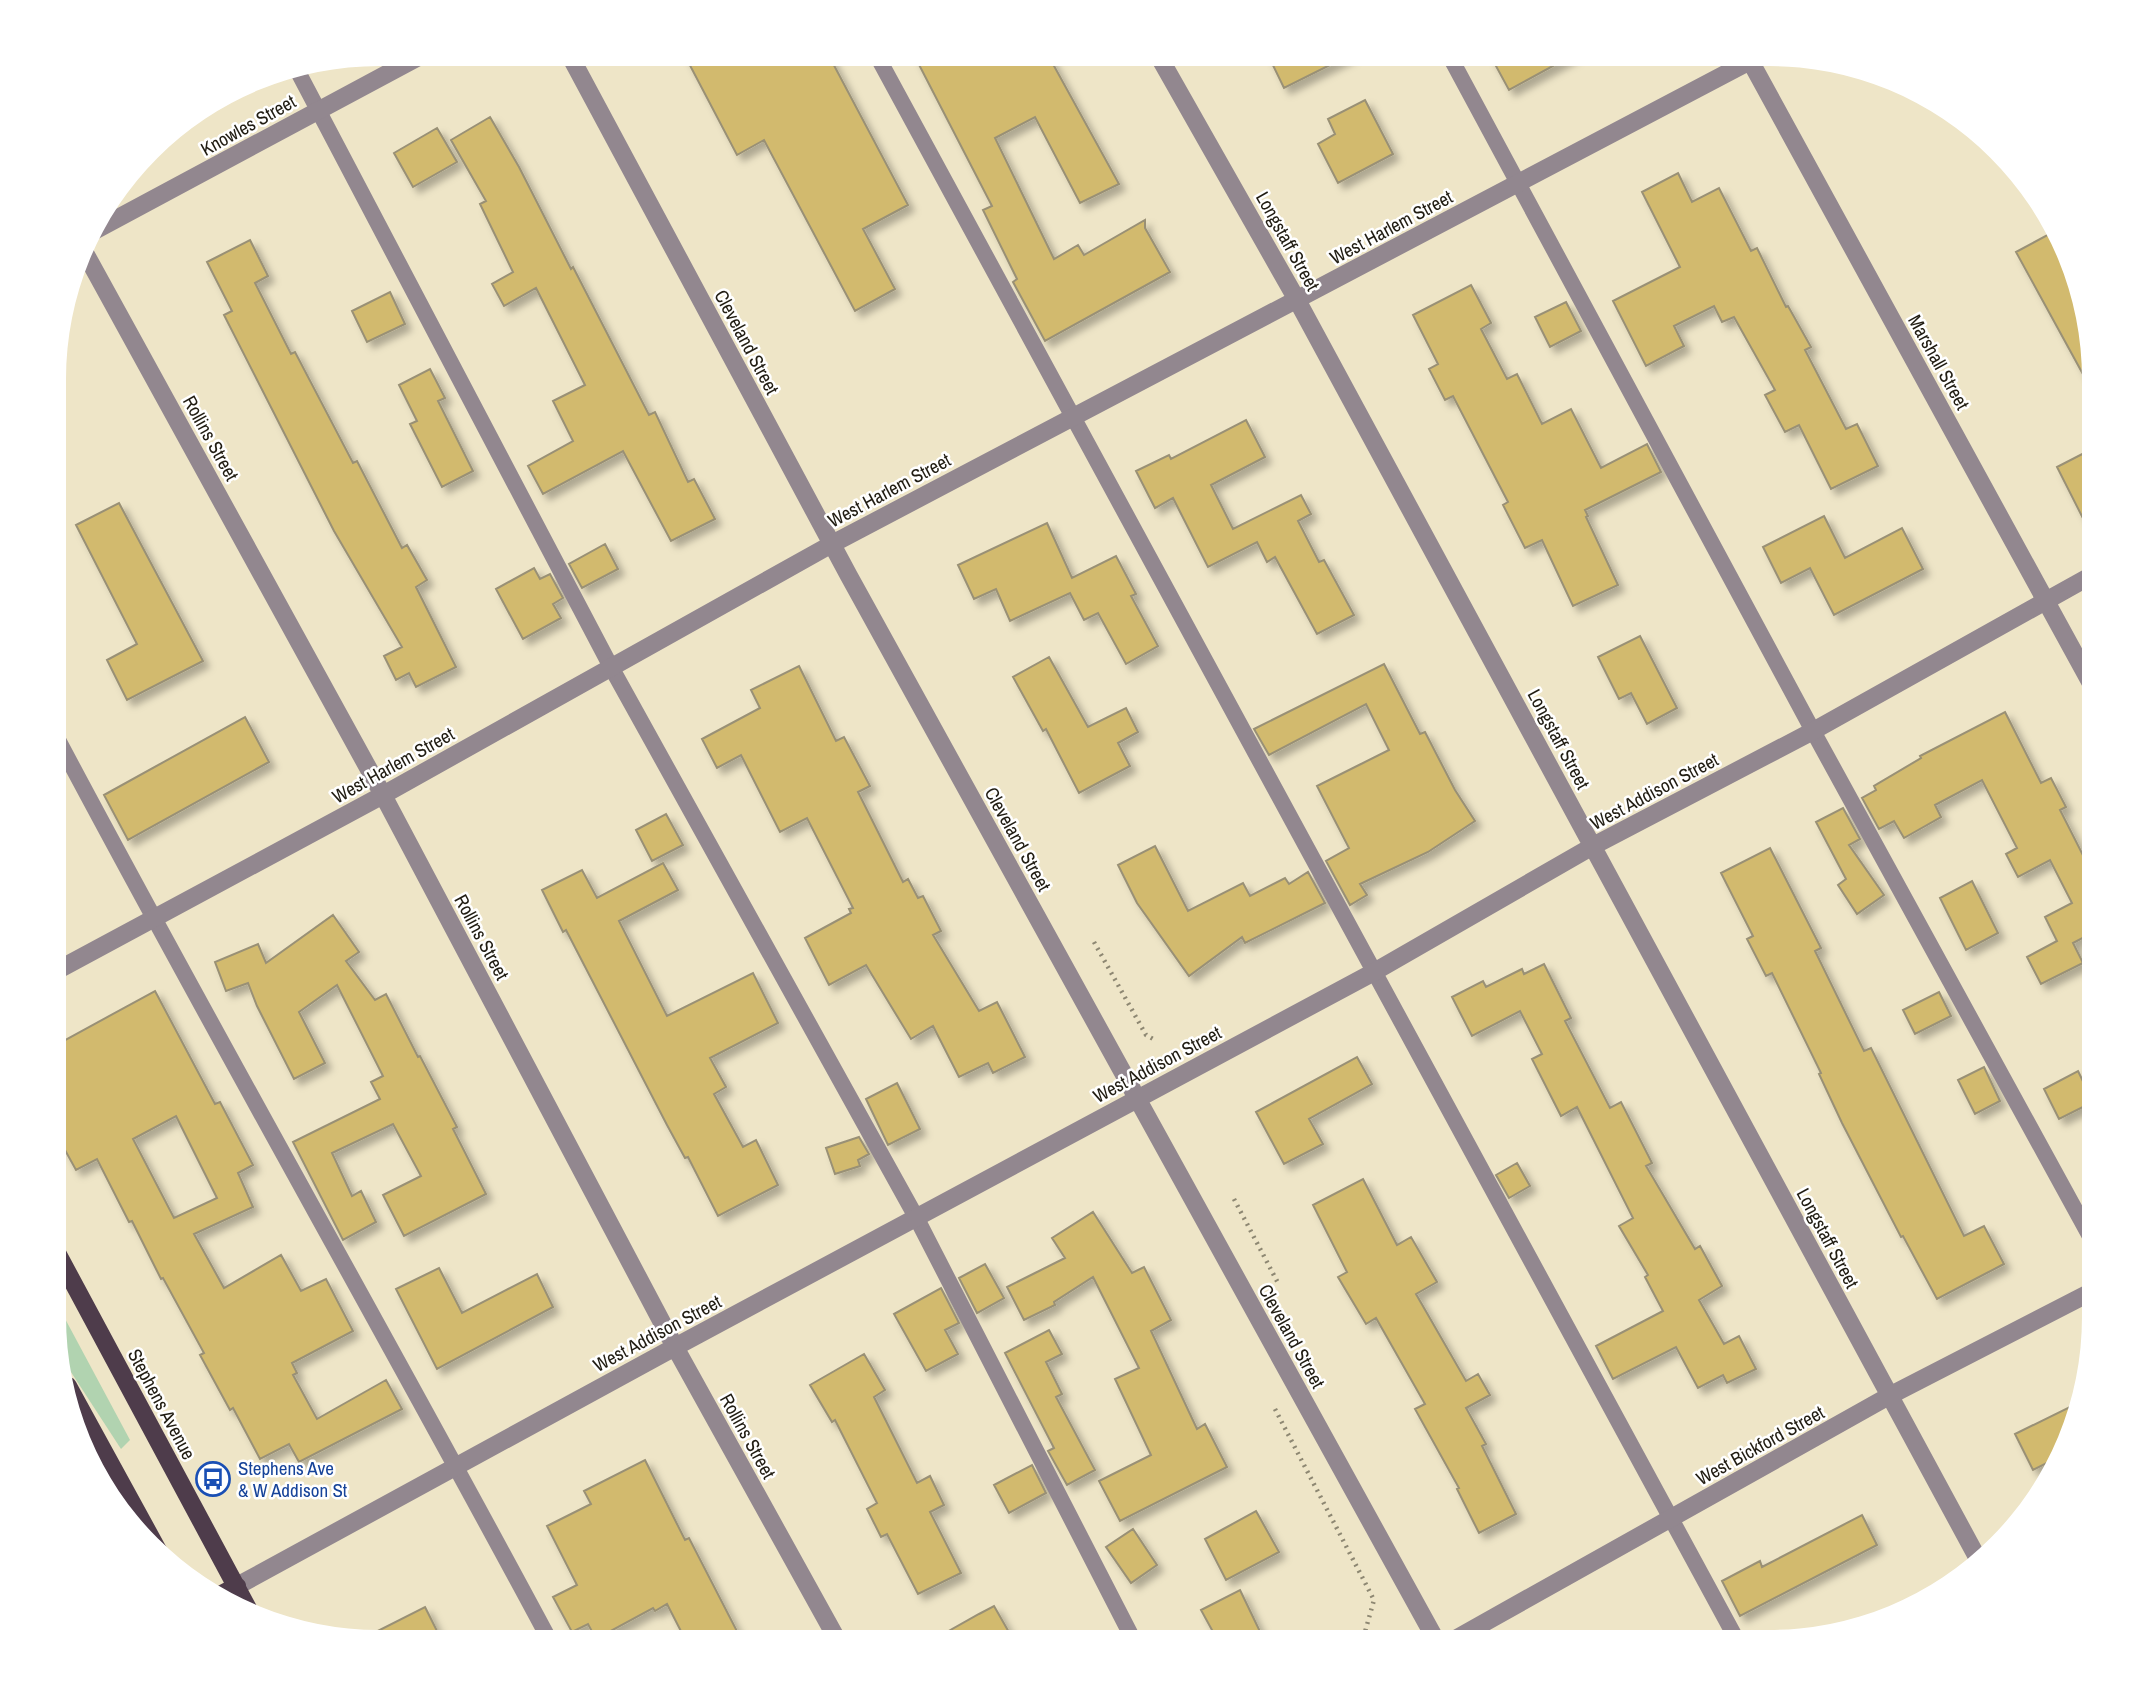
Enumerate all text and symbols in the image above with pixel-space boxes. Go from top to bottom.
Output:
street label: Knowles Street [196,88,301,162]
street label: West Harlem Street [1325,183,1458,270]
street label: Longstaff Street [1250,187,1326,296]
street label: Cleveland Street [708,285,786,400]
street label: Marshall Street [1902,310,1976,415]
street label: Rollins Street [177,391,245,486]
street label: West Harlem Street [823,446,956,533]
street label: Longstaff Street [1522,684,1597,794]
street label: West Harlem Street [327,720,459,809]
street label: West Addison Street [1585,746,1723,836]
street label: Cleveland Street [979,782,1058,896]
street label: Rollins Street [449,890,516,985]
street label: West Addison Street [1088,1019,1226,1109]
street label: Longstaff Street [1791,1183,1866,1293]
street label: Cleveland Street [1253,1279,1332,1393]
street label: West Addison Street [588,1288,726,1378]
street label: Stephens Avenue [122,1344,202,1464]
street label: Rollins Street [714,1389,782,1484]
street label: West Bickford Street [1691,1399,1829,1491]
place label: Stephens Ave & W Addison St [238,1455,348,1503]
bus stop icon: Stephens Ave & W Addison St [194,1460,232,1498]

